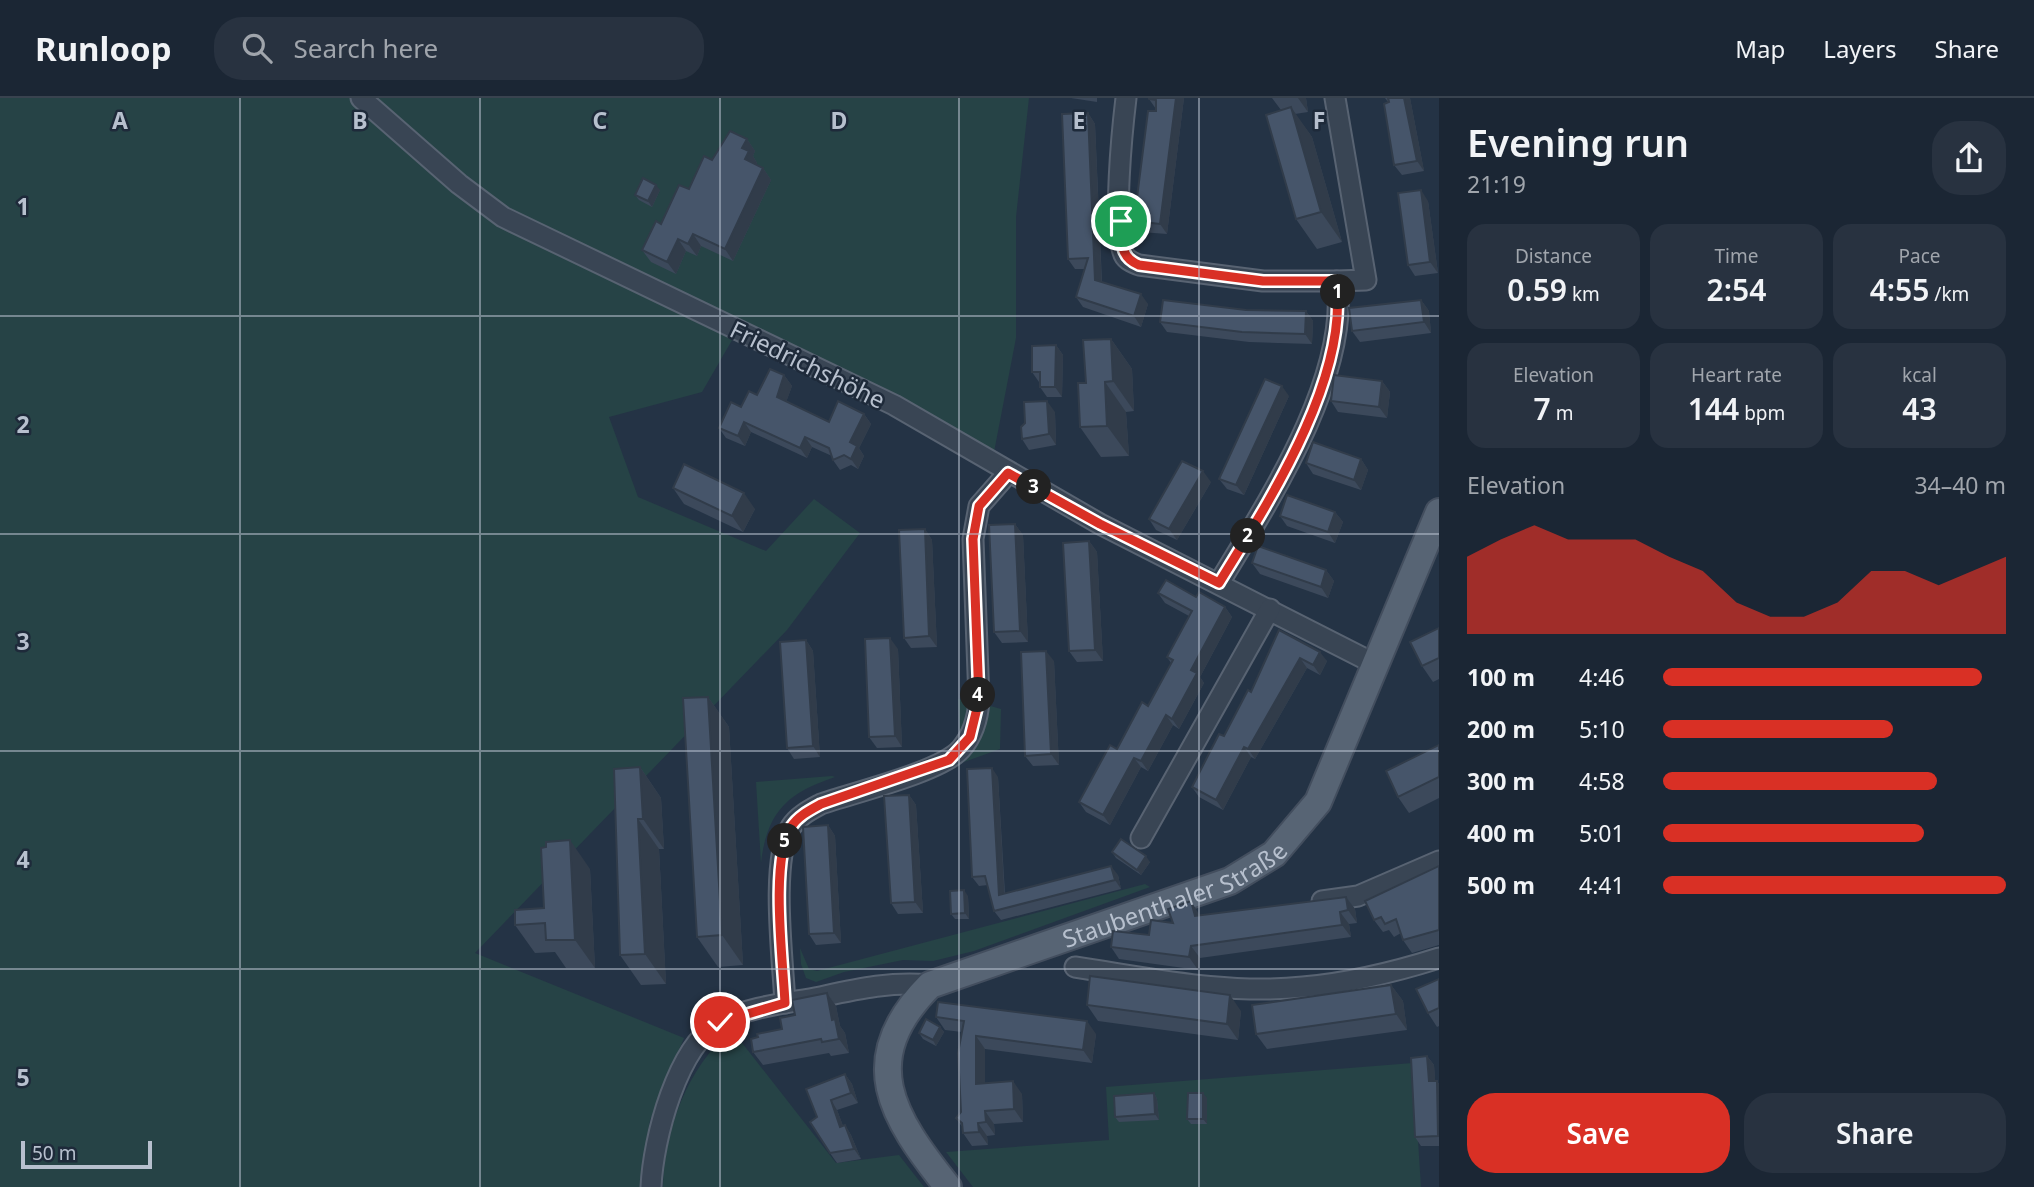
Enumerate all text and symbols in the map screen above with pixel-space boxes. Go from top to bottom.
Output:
search box [214,17,704,80]
text: Runloop [35,26,172,71]
icon: search [238,29,276,67]
text: Search here [294,30,438,66]
text: Map [1735,32,1785,65]
text: Layers [1823,32,1897,65]
text: Share [1935,32,1999,65]
text: A [112,104,128,136]
text: B [352,104,368,136]
text: C [593,104,608,136]
text: D [831,104,847,136]
text: E [1073,104,1085,136]
text: F [1313,104,1325,136]
text: Evening run [1467,116,1689,168]
button: share [1932,121,2006,195]
text: 21:19 [1467,168,1526,200]
text: 1 [16,190,30,222]
pin [1091,191,1151,251]
icon: arrive [1102,202,1140,240]
text: Distance [1515,243,1592,269]
text: Time [1715,243,1758,269]
text: Pace [1899,243,1941,269]
text: 0.59 [1507,269,1567,310]
text: 2:54 [1707,269,1766,310]
text: 4:55 [1870,269,1929,310]
pin: 1 [1320,274,1356,310]
text: 1 [1332,278,1343,304]
text: km [1567,281,1600,307]
text: /km [1929,281,1969,307]
street label: Friedrichshöhe [725,312,891,416]
text: Elevation [1513,362,1594,388]
text: Heart rate [1691,362,1782,388]
text: kcal [1902,362,1937,388]
text: 7 [1534,388,1551,429]
text: 144 [1688,388,1739,429]
text: 43 [1902,388,1937,429]
text: m [1551,400,1573,426]
text: bpm [1739,400,1785,426]
text: 2 [16,408,30,440]
text: Elevation [1467,469,1565,501]
text: 34–40 m [1914,469,2006,501]
pin: 3 [1016,470,1052,504]
text: 3 [1028,473,1039,499]
pin: 2 [1230,518,1266,554]
text: 2 [1242,522,1253,548]
text: 3 [16,625,30,657]
text: 100 m [1467,661,1535,693]
text: 4:46 [1579,661,1625,693]
pin: 4 [960,678,996,712]
text: 4 [972,681,983,707]
text: 200 m [1467,713,1535,745]
text: 5:10 [1579,713,1625,745]
text: 300 m [1467,765,1535,797]
text: 4:58 [1579,765,1625,797]
text: 400 m [1467,817,1535,849]
text: 5:01 [1579,817,1625,849]
pin: 5 [768,824,802,858]
text: 5 [779,827,790,853]
street label: Staubenthaler Straße [1058,835,1294,954]
text: 4 [16,843,30,875]
text: 500 m [1467,869,1535,901]
text: 4:41 [1579,869,1625,901]
pin [690,992,750,1052]
icon: check [701,1003,739,1041]
text: 5 [16,1061,30,1093]
button: Save [1467,1093,1730,1173]
button: Share [1744,1093,2006,1173]
scale bar [21,1138,152,1170]
text: 50 m [32,1140,76,1166]

